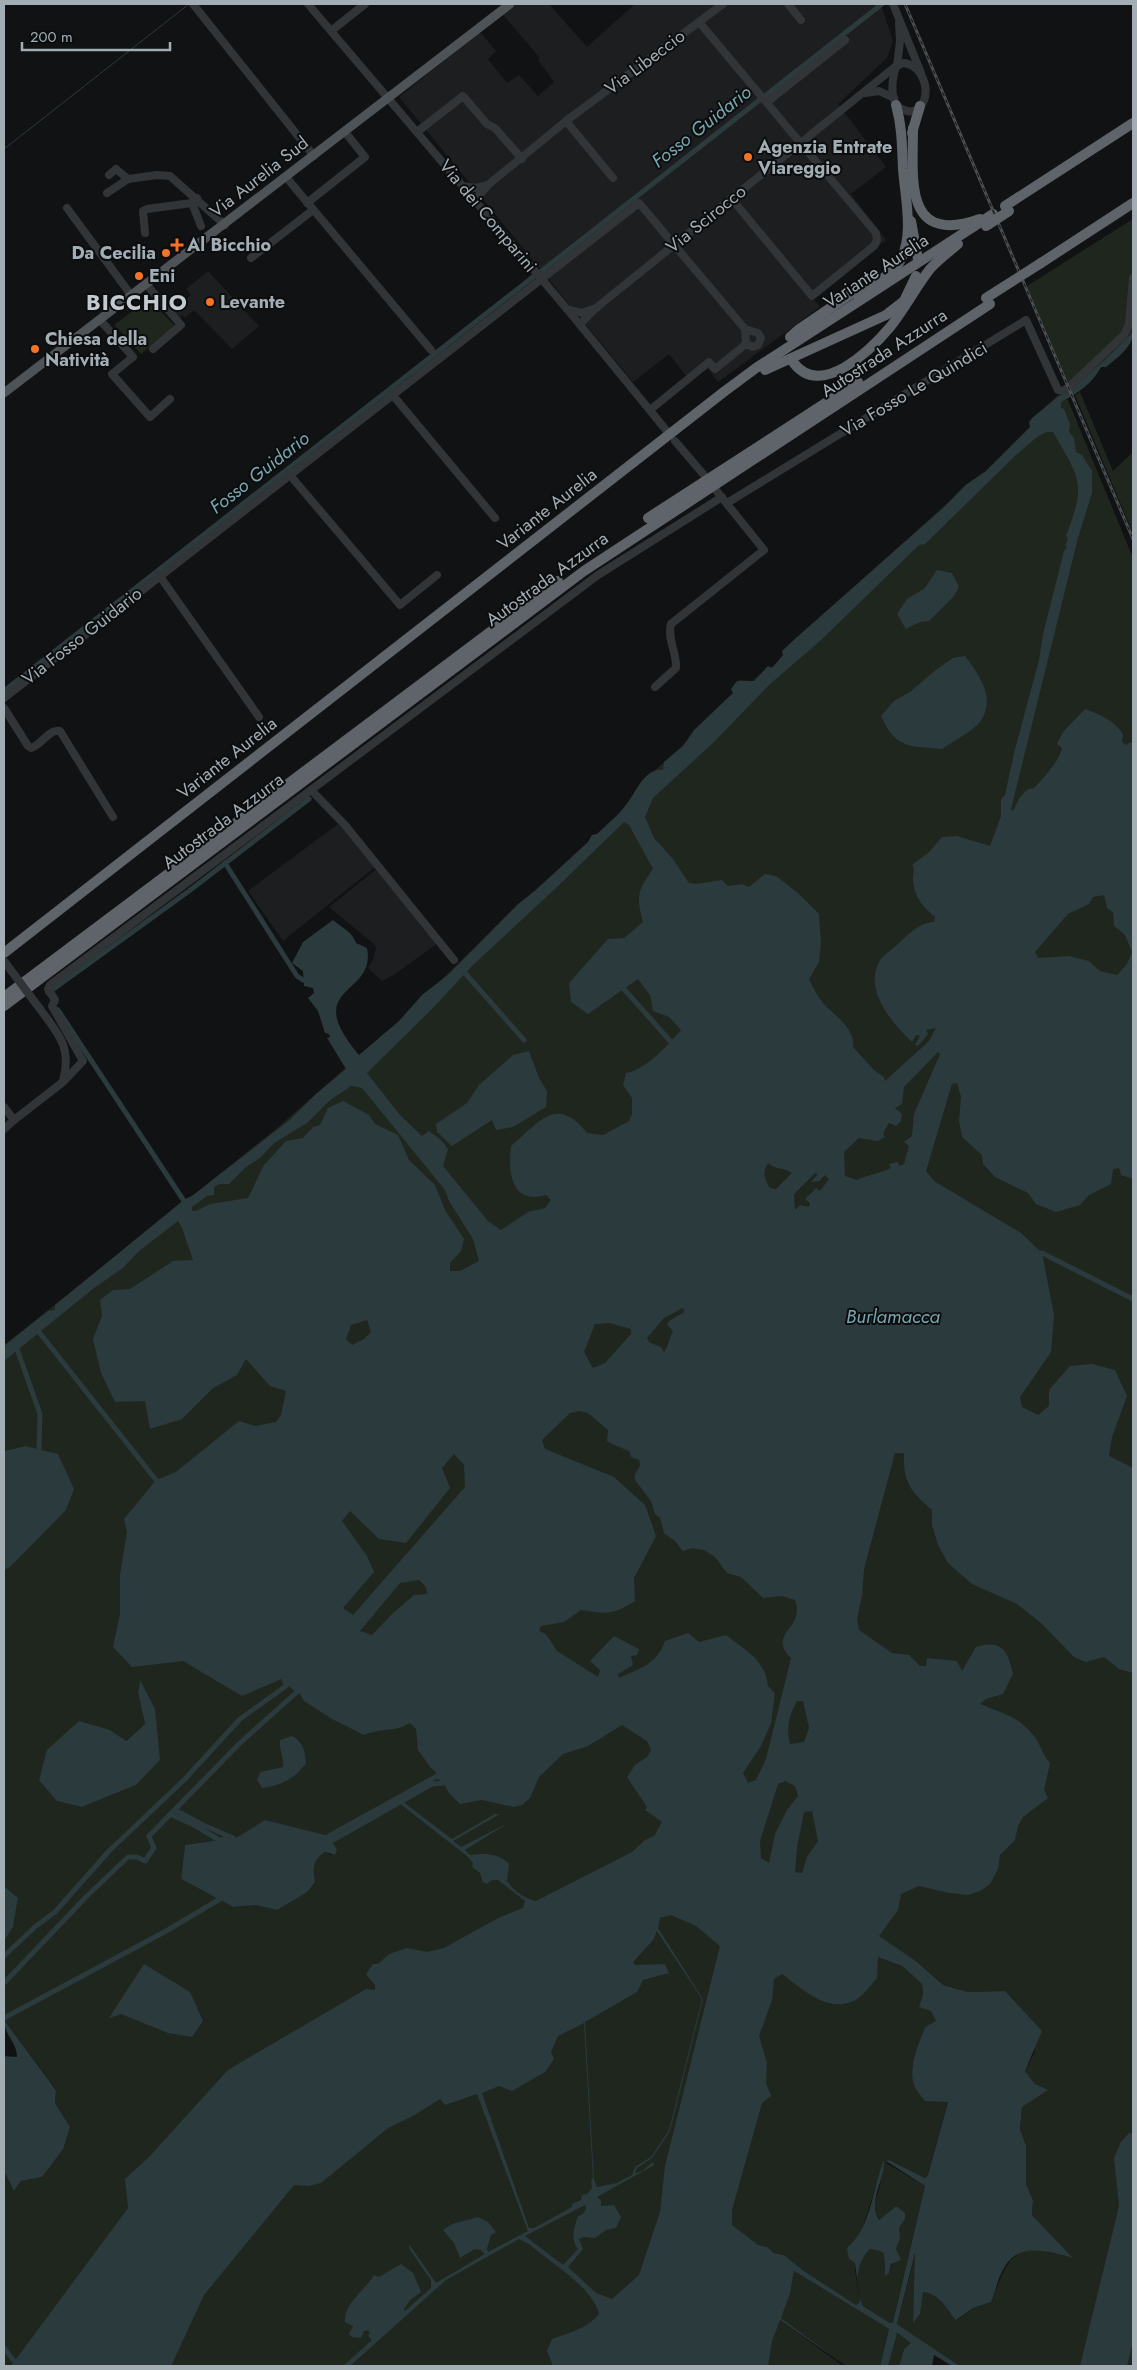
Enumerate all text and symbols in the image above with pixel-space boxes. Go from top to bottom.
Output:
scale bar [22,20,170,52]
street label: Via Libeccio [599,23,691,101]
text: 200 m [30,26,73,48]
water label: Fosso Guidario [646,79,757,174]
street label: Via Aurelia Sud [204,130,314,224]
place label: Agenzia Entrate Viareggio [757,134,892,181]
marker: Agenzia Entrate Viareggio [742,151,754,163]
street label: Via dei Comparini [433,154,543,278]
street label: Via Scirocco [660,178,752,259]
street label: Variante Aurelia [818,227,934,315]
place label: Al Bicchio [186,232,271,258]
marker: Al Bicchio [171,239,183,251]
place label: Da Cecilia [71,240,156,266]
marker: Da Cecilia [160,247,172,259]
place label: Eni [149,263,175,289]
marker: Eni [133,270,145,282]
district label: BICCHIO [86,286,188,318]
place label: Levante [220,289,285,315]
marker: Levante [204,296,216,308]
street label: Autostrada Azzurra [816,302,952,404]
place label: Chiesa della Natività [45,326,147,373]
street label: Via Fosso Le Quindici [836,335,992,443]
marker: Chiesa della Natività [29,343,41,355]
water label: Fosso Guidario [204,425,315,520]
street label: Variante Aurelia [492,462,602,556]
street label: Autostrada Azzurra [480,526,614,632]
street label: Via Fosso Guidario [16,581,148,691]
street label: Variante Aurelia [172,711,282,805]
street label: Autostrada Azzurra [157,767,289,875]
water label: Burlamacca [846,1303,941,1330]

